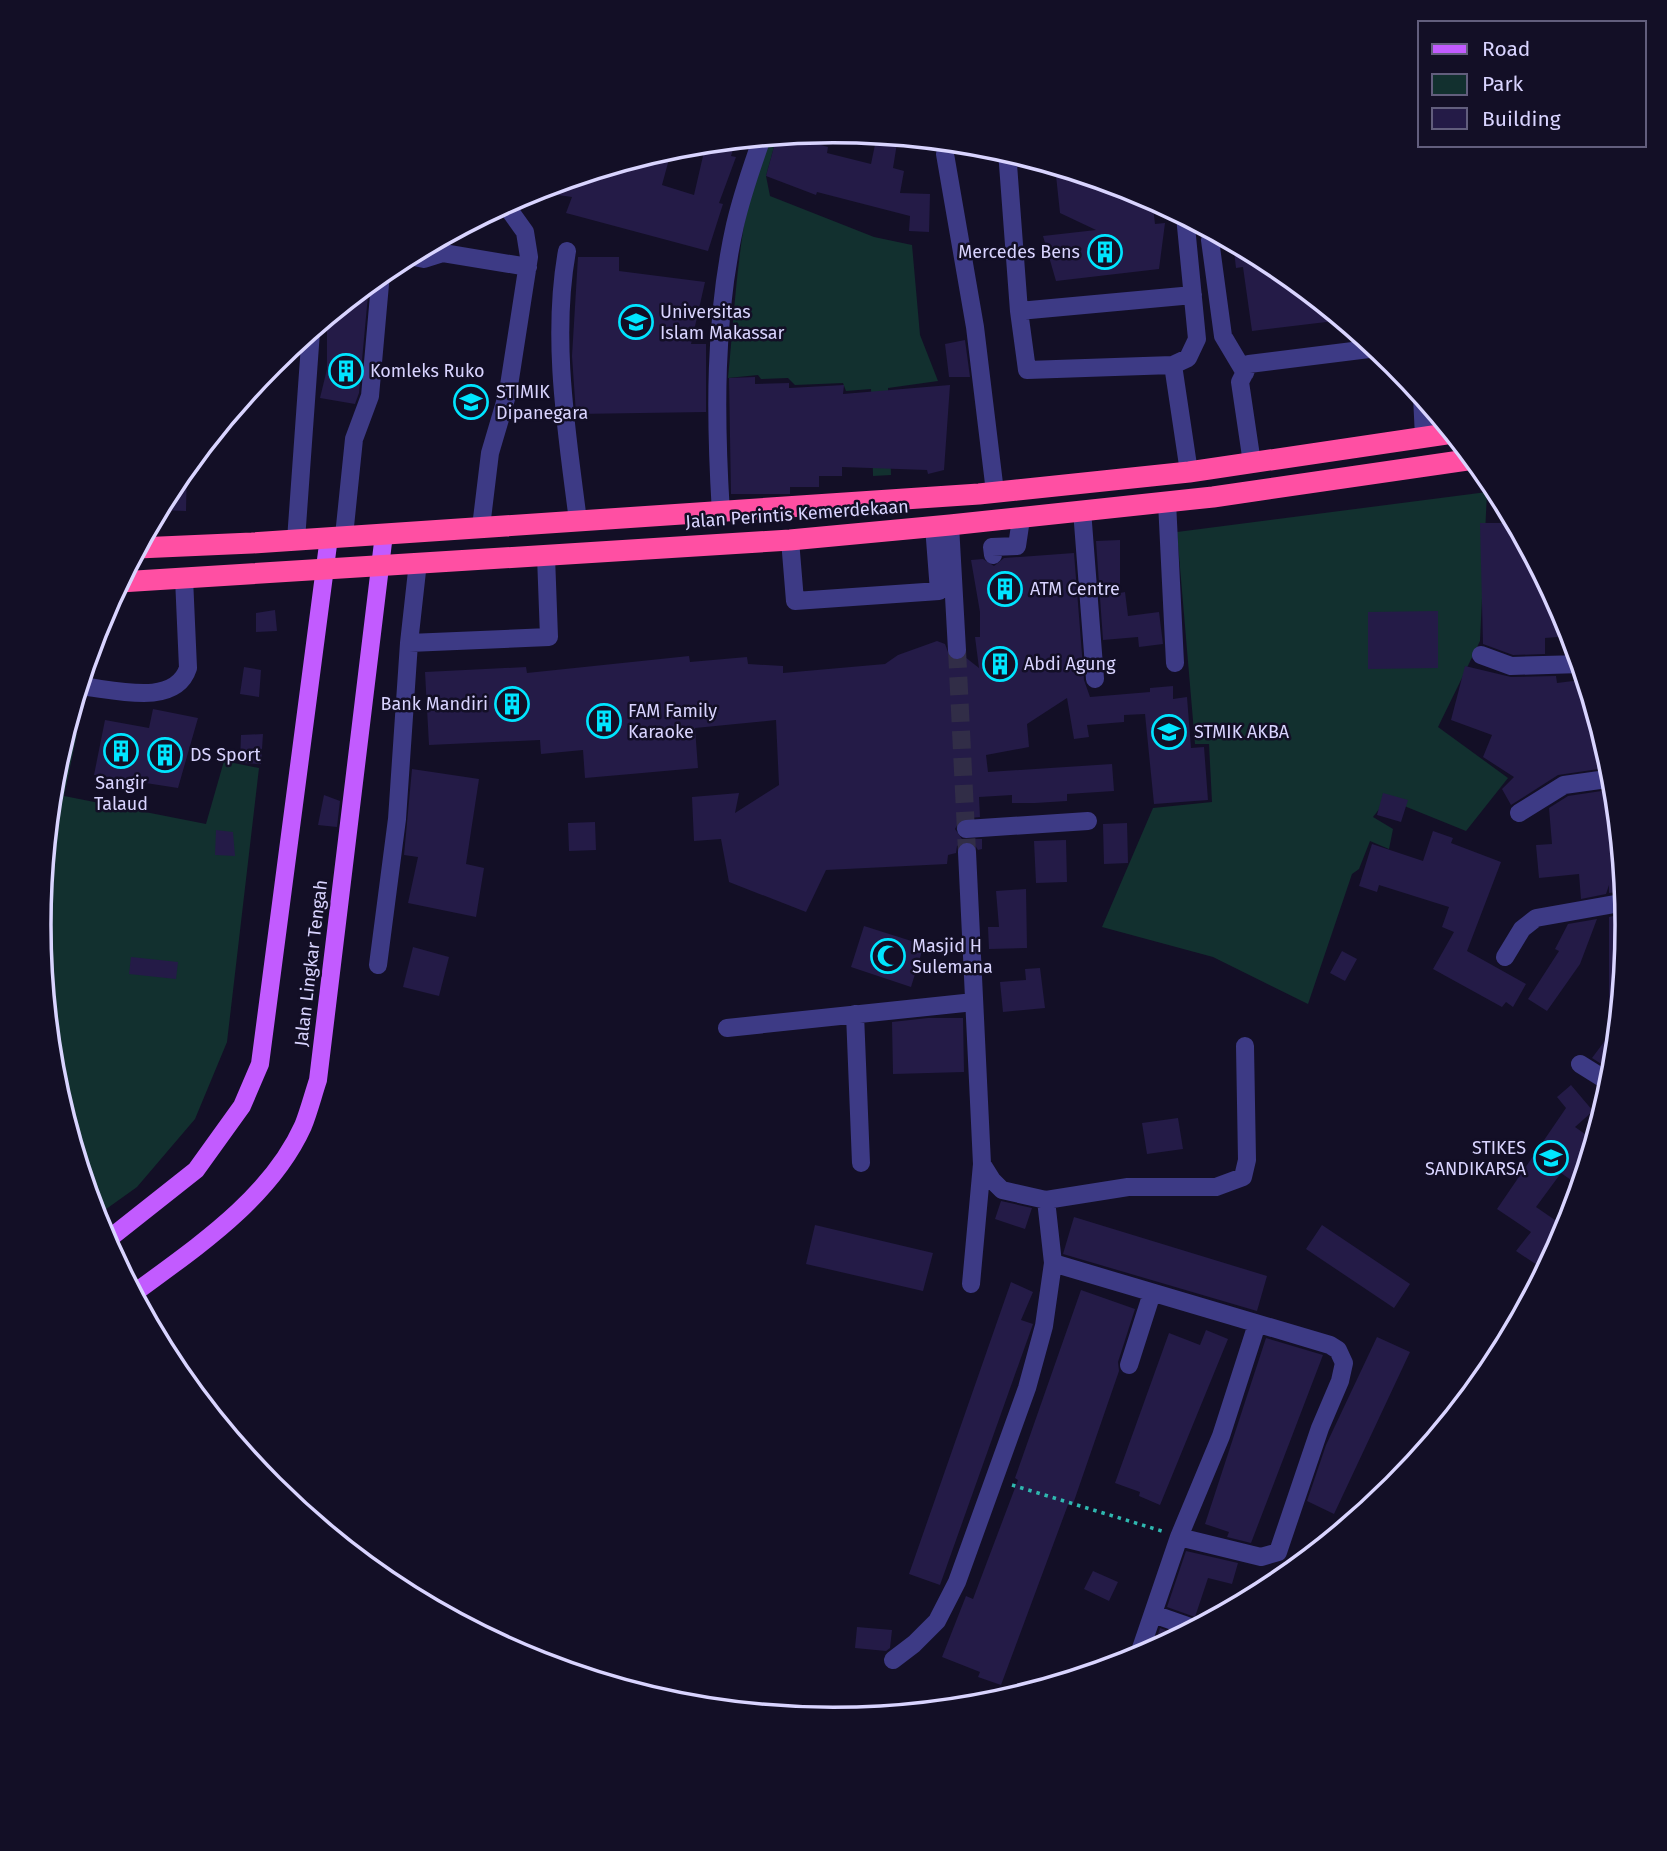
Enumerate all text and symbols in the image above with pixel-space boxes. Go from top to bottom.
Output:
legend [1418,21,1646,147]
text: Road [1482,36,1530,62]
text: Park [1482,71,1524,97]
text: Building [1482,106,1561,132]
building icon: Mercedes Bens [1086,233,1124,271]
place label: Mercedes Bens [958,241,1080,263]
place label: Universitas Islam Makassar [660,301,784,344]
school or university icon: Universitas Islam Makassar [617,303,655,341]
building icon: Komleks Ruko [327,352,365,390]
place label: Komleks Ruko [370,360,485,382]
place label: STIMIK Dipanegara [496,381,588,424]
school or university icon: STIMIK Dipanegara [452,383,490,421]
street label: Jalan Perintis Kemerdekaan [685,495,909,533]
building icon: ATM Centre [986,570,1024,608]
place label: ATM Centre [1030,578,1120,600]
building icon: Abdi Agung [981,645,1019,683]
place label: Abdi Agung [1024,653,1116,675]
building icon: Bank Mandiri [493,685,531,723]
place label: Bank Mandiri [381,693,488,715]
place label: FAM Family Karaoke [628,700,717,743]
building icon: FAM Family Karaoke [585,702,623,740]
school or university icon: STMIK AKBA [1150,713,1188,751]
place label: STMIK AKBA [1194,721,1290,743]
building icon: Sangir Talaud [102,732,140,770]
building icon: DS Sport [146,736,184,774]
place label: DS Sport [190,744,261,766]
place label: Sangir Talaud [94,772,148,815]
street label: Jalan Lingkar Tengah [290,878,332,1048]
place label: Masjid H Sulemana [912,935,993,978]
mosque icon: Masjid H Sulemana [869,937,907,975]
place label: STIKES SANDIKARSA [1425,1137,1527,1180]
school or university icon: STIKES SANDIKARSA [1532,1139,1570,1177]

